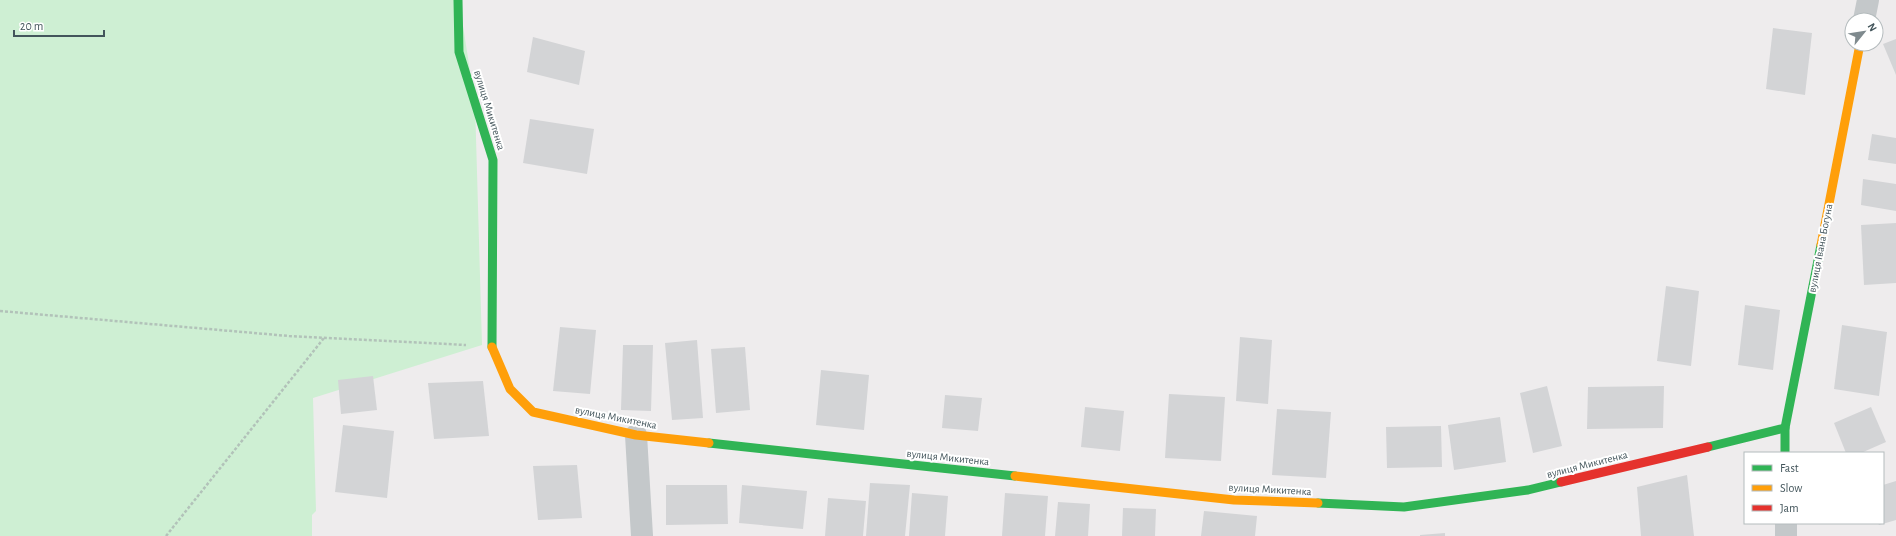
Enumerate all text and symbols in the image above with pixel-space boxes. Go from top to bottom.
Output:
scale bar [14,12,104,38]
north arrow [1844,12,1884,52]
text: 20 m [20,20,43,32]
text: N [1866,21,1879,33]
street label: вулиця Микитенка [472,69,507,151]
street label: вулиця Івана Богуна [1807,203,1834,293]
street label: вулиця Микитенка [574,404,658,431]
street label: вулиця Микитенка [906,448,990,467]
street label: вулиця Микитенка [1546,449,1629,480]
legend [1744,452,1884,524]
text: Fast [1780,462,1799,474]
street label: вулиця Микитенка [1228,482,1312,497]
text: Slow [1780,482,1802,494]
text: Jam [1780,502,1799,514]

